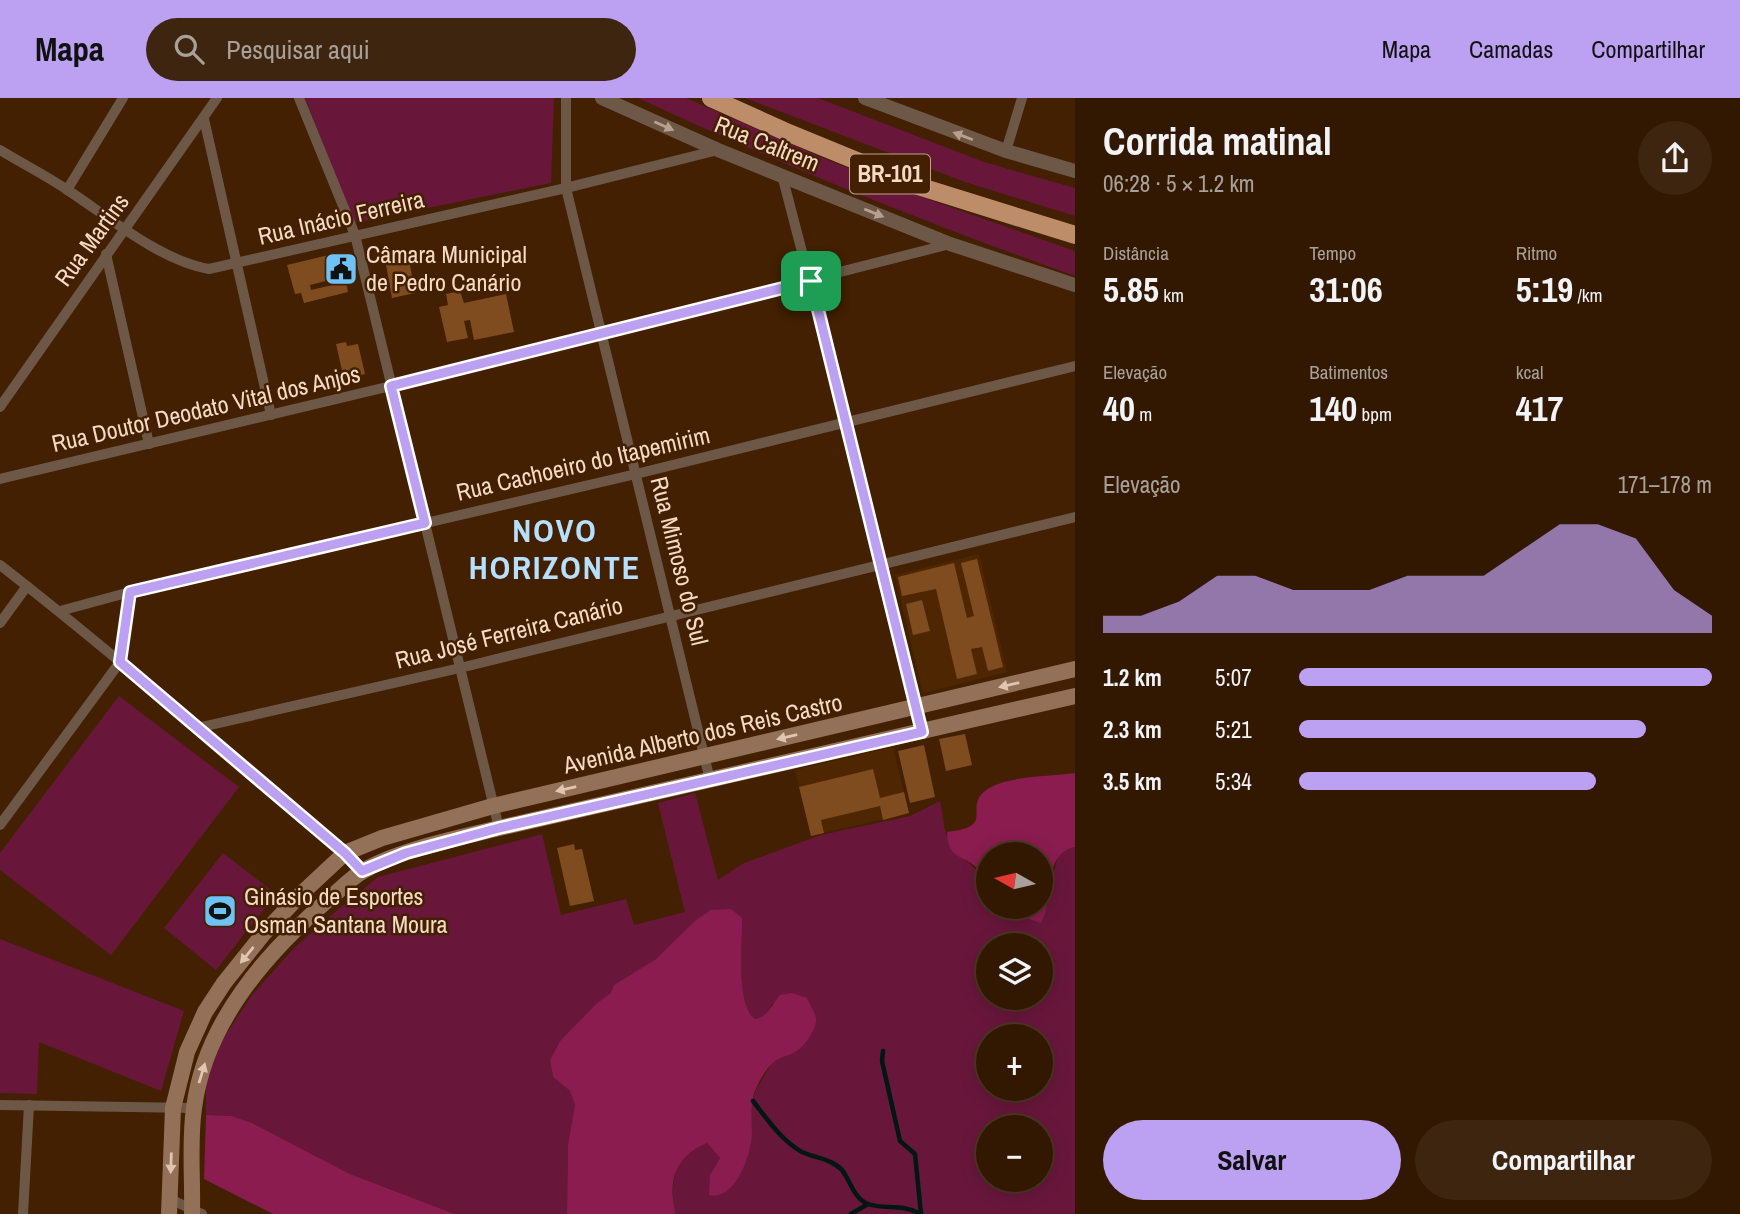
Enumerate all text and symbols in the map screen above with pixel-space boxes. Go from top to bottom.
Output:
search box [146,18,636,81]
text: Mapa [35,27,104,71]
icon: search [170,30,208,68]
text: Pesquisar aqui [226,32,370,67]
text: Mapa [1382,33,1431,65]
text: Camadas [1469,33,1553,65]
text: Compartilhar [1591,33,1705,65]
street label: Rua Caltrem [710,108,825,179]
text: Corrida matinal [1103,116,1332,167]
one-way arrow [654,120,674,132]
button: share [1638,121,1712,195]
one-way arrow [953,130,974,141]
road number: BR-101 [850,155,930,194]
text: 06:28 · 5 × 1.2 km [1103,168,1255,199]
street label: Rua Inácio Ferreira [255,182,427,252]
street label: Rua Martins [47,187,136,292]
one-way arrow [864,207,884,219]
place label: Câmara Municipal de Pedro Canário [366,238,527,298]
text: Distância [1103,240,1169,266]
text: Tempo [1309,240,1356,266]
text: Ritmo [1516,240,1557,266]
public building icon: Câmara Municipal de Pedro Canário [322,250,360,288]
pin [781,251,841,311]
icon: arrive [792,262,830,300]
text: 5.85 [1103,266,1159,313]
text: 31:06 [1309,266,1383,313]
text: 5:19 [1516,266,1573,313]
text: km [1159,282,1184,308]
text: /km [1573,282,1603,308]
street label: Rua Doutor Deodato Vital dos Anjos [48,357,363,459]
text: Elevação [1103,359,1167,385]
text: Batimentos [1309,359,1388,385]
text: kcal [1516,359,1543,385]
text: 40 [1103,385,1135,432]
text: 140 [1309,385,1357,432]
text: 417 [1516,385,1564,432]
text: m [1135,401,1152,427]
text: bpm [1357,401,1392,427]
street label: Rua Cachoeiro do Itapemirim [453,418,713,508]
text: Elevação [1103,469,1181,500]
text: 171–178 m [1618,469,1712,500]
street label: Rua Mimoso do Sul [644,473,716,648]
district label: NOVO HORIZONTE [469,509,641,589]
street label: Rua José Ferreira Canário [392,588,626,676]
text: 1.2 km [1103,662,1162,693]
text: 5:07 [1215,662,1252,693]
one-way arrow [998,680,1020,691]
street label: Avenida Alberto dos Reis Castro [559,685,845,781]
text: 2.3 km [1103,714,1162,745]
text: 5:21 [1215,714,1252,745]
one-way arrow [776,732,798,743]
text: 3.5 km [1103,766,1162,797]
text: 5:34 [1215,766,1252,797]
one-way arrow [555,784,577,795]
north arrow [976,842,1054,919]
map controls [976,842,1053,1192]
place label: Ginásio de Esportes Osman Santana Moura [244,880,448,940]
sports icon: Ginásio de Esportes Osman Santana Moura [201,892,239,930]
button: layers [976,933,1053,1010]
one-way arrow [240,946,255,964]
button: + [976,1024,1053,1101]
one-way arrow [198,1063,208,1084]
button: − [976,1115,1053,1192]
button: Salvar [1103,1120,1401,1200]
button: Compartilhar [1415,1120,1712,1200]
one-way arrow [165,1152,177,1174]

